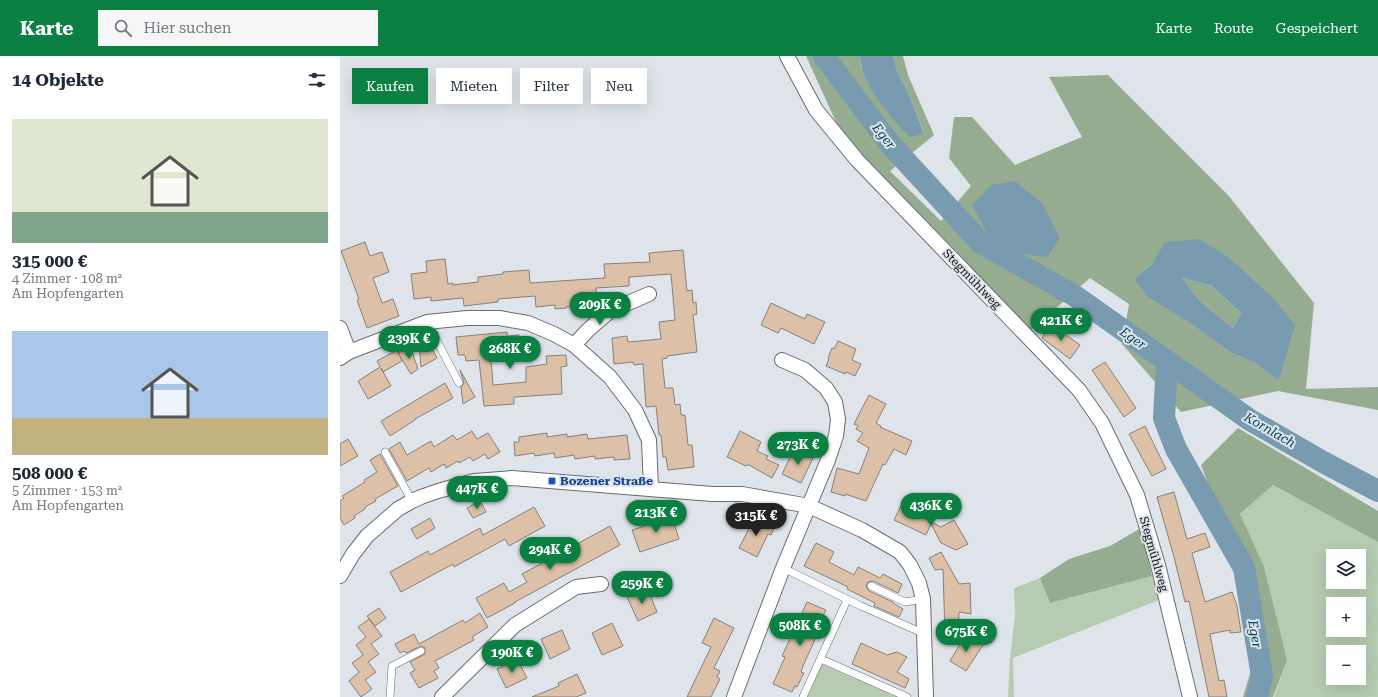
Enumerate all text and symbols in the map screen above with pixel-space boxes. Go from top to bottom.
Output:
search box [98,10,378,46]
text: Karte [20,17,74,40]
icon: search [112,17,134,39]
text: Hier suchen [144,19,231,37]
text: Karte [1156,20,1192,36]
text: Route [1214,20,1254,36]
text: Gespeichert [1276,20,1358,36]
chip: Kaufen [352,68,428,104]
chip: Mieten [436,68,512,104]
chip: Filter [520,68,583,104]
chip: Neu [591,68,647,104]
icon: filters [306,69,328,91]
text: 14 Objekte [12,70,104,90]
water label: Eger [869,120,899,152]
icon: home [134,145,206,217]
street label: Stegmühlweg [940,246,1004,312]
text: 315 000 € [12,251,87,271]
text: 4 Zimmer · 108 m² [12,271,122,286]
text: Am Hopfengarten [12,286,124,301]
pin: 209K € [567,292,633,326]
text: 209K € [579,297,621,312]
pin: 421K € [1028,308,1094,342]
text: 421K € [1040,313,1082,328]
water label: Eger [1116,323,1149,352]
pin: 239K € [376,326,442,360]
text: 239K € [388,331,430,346]
pin: 268K € [477,336,543,370]
text: 268K € [489,341,531,356]
icon: home [134,357,206,429]
water label: Kornlach [1241,409,1298,451]
pin: 273K € [765,432,831,466]
text: 273K € [777,437,819,452]
text: 508 000 € [12,463,87,483]
place label: Bozener Straße [560,474,653,488]
pin: 447K € [444,476,510,510]
marker: Bozener Straße [547,476,557,486]
text: 447K € [456,481,498,496]
text: 5 Zimmer · 153 m² [12,483,122,498]
pin: 436K € [898,493,964,527]
text: Am Hopfengarten [12,498,124,513]
text: 436K € [910,498,952,513]
pin: 213K € [623,500,689,534]
pin: 315K € [723,503,789,537]
text: 213K € [635,505,677,520]
text: 315K € [735,508,777,523]
street label: Stegmühlweg [1137,515,1171,593]
pin: 294K € [517,537,583,571]
text: 294K € [529,542,571,557]
map controls [1326,549,1366,685]
button: layers [1326,549,1366,589]
pin: 259K € [609,571,675,605]
text: 259K € [621,576,663,591]
button: + [1326,597,1366,637]
pin: 508K € [767,613,833,647]
text: 508K € [779,618,821,633]
water label: Eger [1245,618,1265,650]
pin: 675K € [933,619,999,653]
text: 675K € [945,624,987,639]
pin: 190K € [479,640,545,674]
text: 190K € [491,645,533,660]
button: − [1326,645,1366,685]

